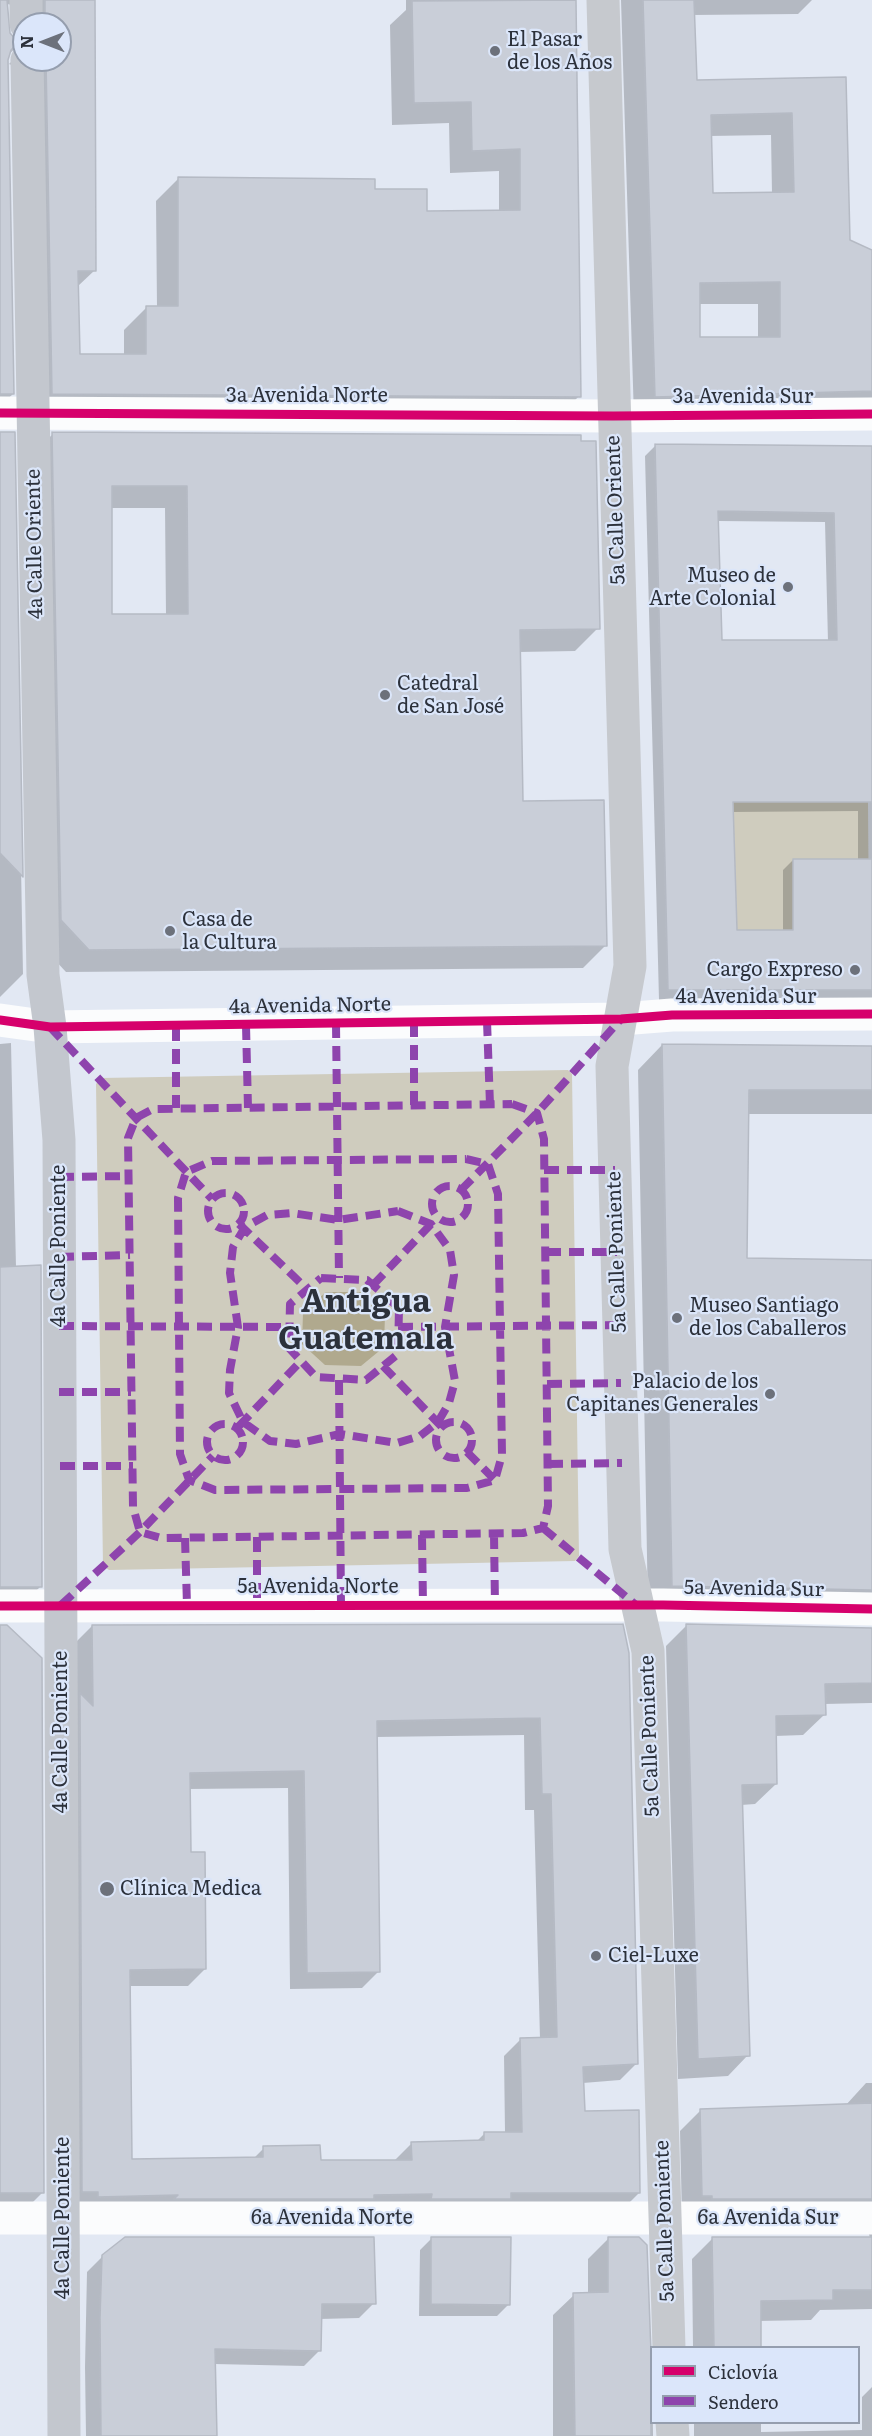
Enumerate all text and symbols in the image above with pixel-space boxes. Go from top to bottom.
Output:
north arrow [12,12,72,72]
place label: El Pasar de los Años [507,28,612,75]
text: N [14,35,38,49]
marker: El Pasar de los Años [488,44,502,58]
street label: 3a Avenida Norte [226,384,388,408]
street label: 3a Avenida Sur [673,385,813,409]
street label: 5a Calle Oriente [601,435,631,585]
street label: 4a Calle Oriente [22,469,48,619]
place label: Museo de Arte Colonial [649,564,776,611]
marker: Museo de Arte Colonial [781,580,795,594]
place label: Catedral de San José [397,672,504,719]
marker: Catedral de San José [378,688,392,702]
place label: Casa de la Cultura [182,908,277,955]
marker: Casa de la Cultura [163,924,177,938]
place label: Cargo Expreso [706,958,843,982]
marker: Cargo Expreso [848,963,862,977]
street label: 4a Avenida Sur [675,985,817,1009]
street label: 4a Avenida Norte [229,993,391,1019]
street label: 4a Calle Poniente [47,1165,71,1327]
street label: 5a Calle Poniente [602,1171,632,1333]
district label: Antigua Guatemala [278,1284,454,1359]
place label: Museo Santiago de los Caballeros [689,1294,846,1341]
marker: Museo Santiago de los Caballeros [670,1311,684,1325]
place label: Palacio de los Capitanes Generales [566,1370,758,1417]
marker: Palacio de los Capitanes Generales [763,1387,777,1401]
street label: 5a Avenida Norte [237,1575,399,1599]
street label: 5a Avenida Sur [684,1576,824,1602]
street label: 4a Calle Poniente [49,1651,73,1813]
street label: 5a Calle Poniente [635,1655,665,1817]
place label: Clínica Medica [120,1877,261,1901]
marker: Clínica Medica [98,1880,116,1898]
place label: Ciel-Luxe [608,1944,699,1968]
marker: Ciel-Luxe [589,1949,603,1963]
street label: 4a Calle Poniente [51,2137,75,2299]
street label: 5a Calle Poniente [650,2140,680,2302]
street label: 6a Avenida Norte [251,2206,413,2230]
street label: 6a Avenida Sur [698,2206,838,2230]
legend [650,2346,860,2424]
text: Ciclovía [708,2358,778,2385]
text: Sendero [708,2388,779,2415]

